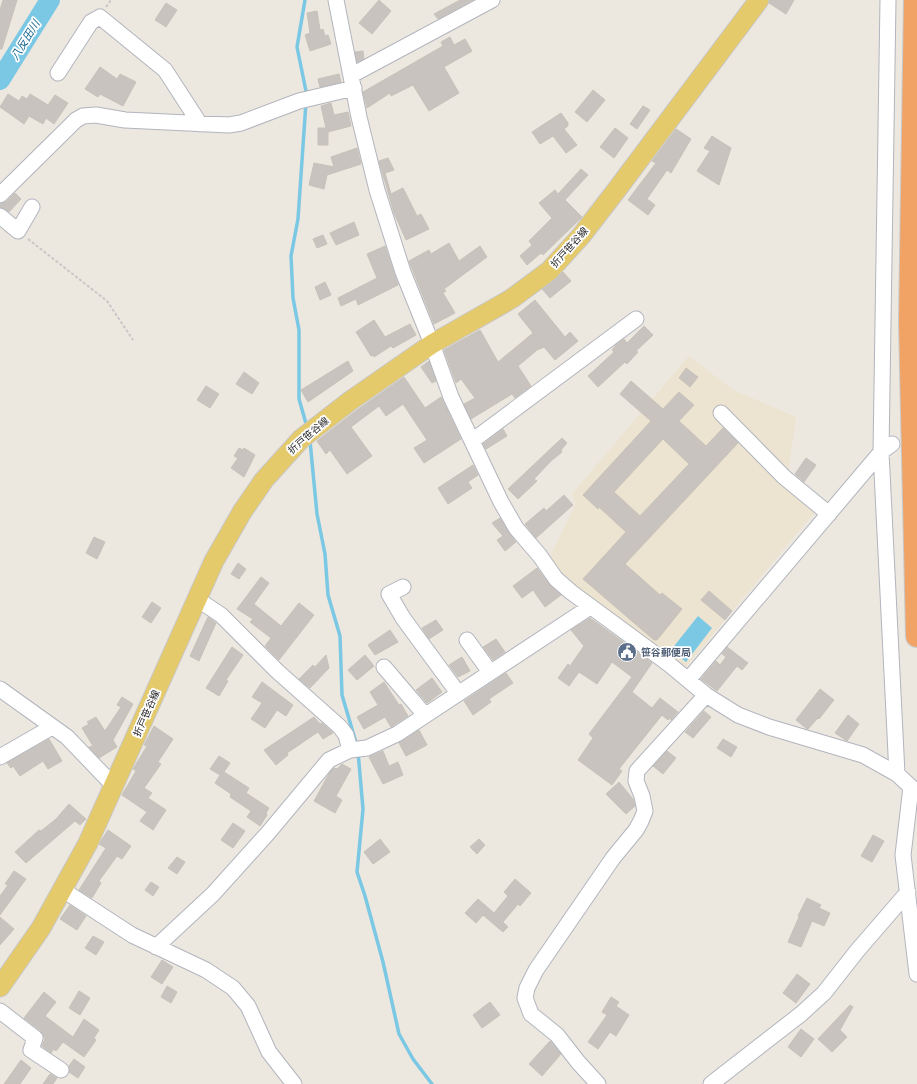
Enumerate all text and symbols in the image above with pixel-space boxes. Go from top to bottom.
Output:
water label: 八反田川 [7,16,43,62]
street label: 折戸笹谷線 [547,224,591,270]
street label: 折戸笹谷線 [285,413,331,457]
public building icon: 笹谷郵便局 [616,641,638,663]
place label: 笹谷郵便局 [641,645,691,659]
street label: 折戸笹谷線 [129,687,163,739]

